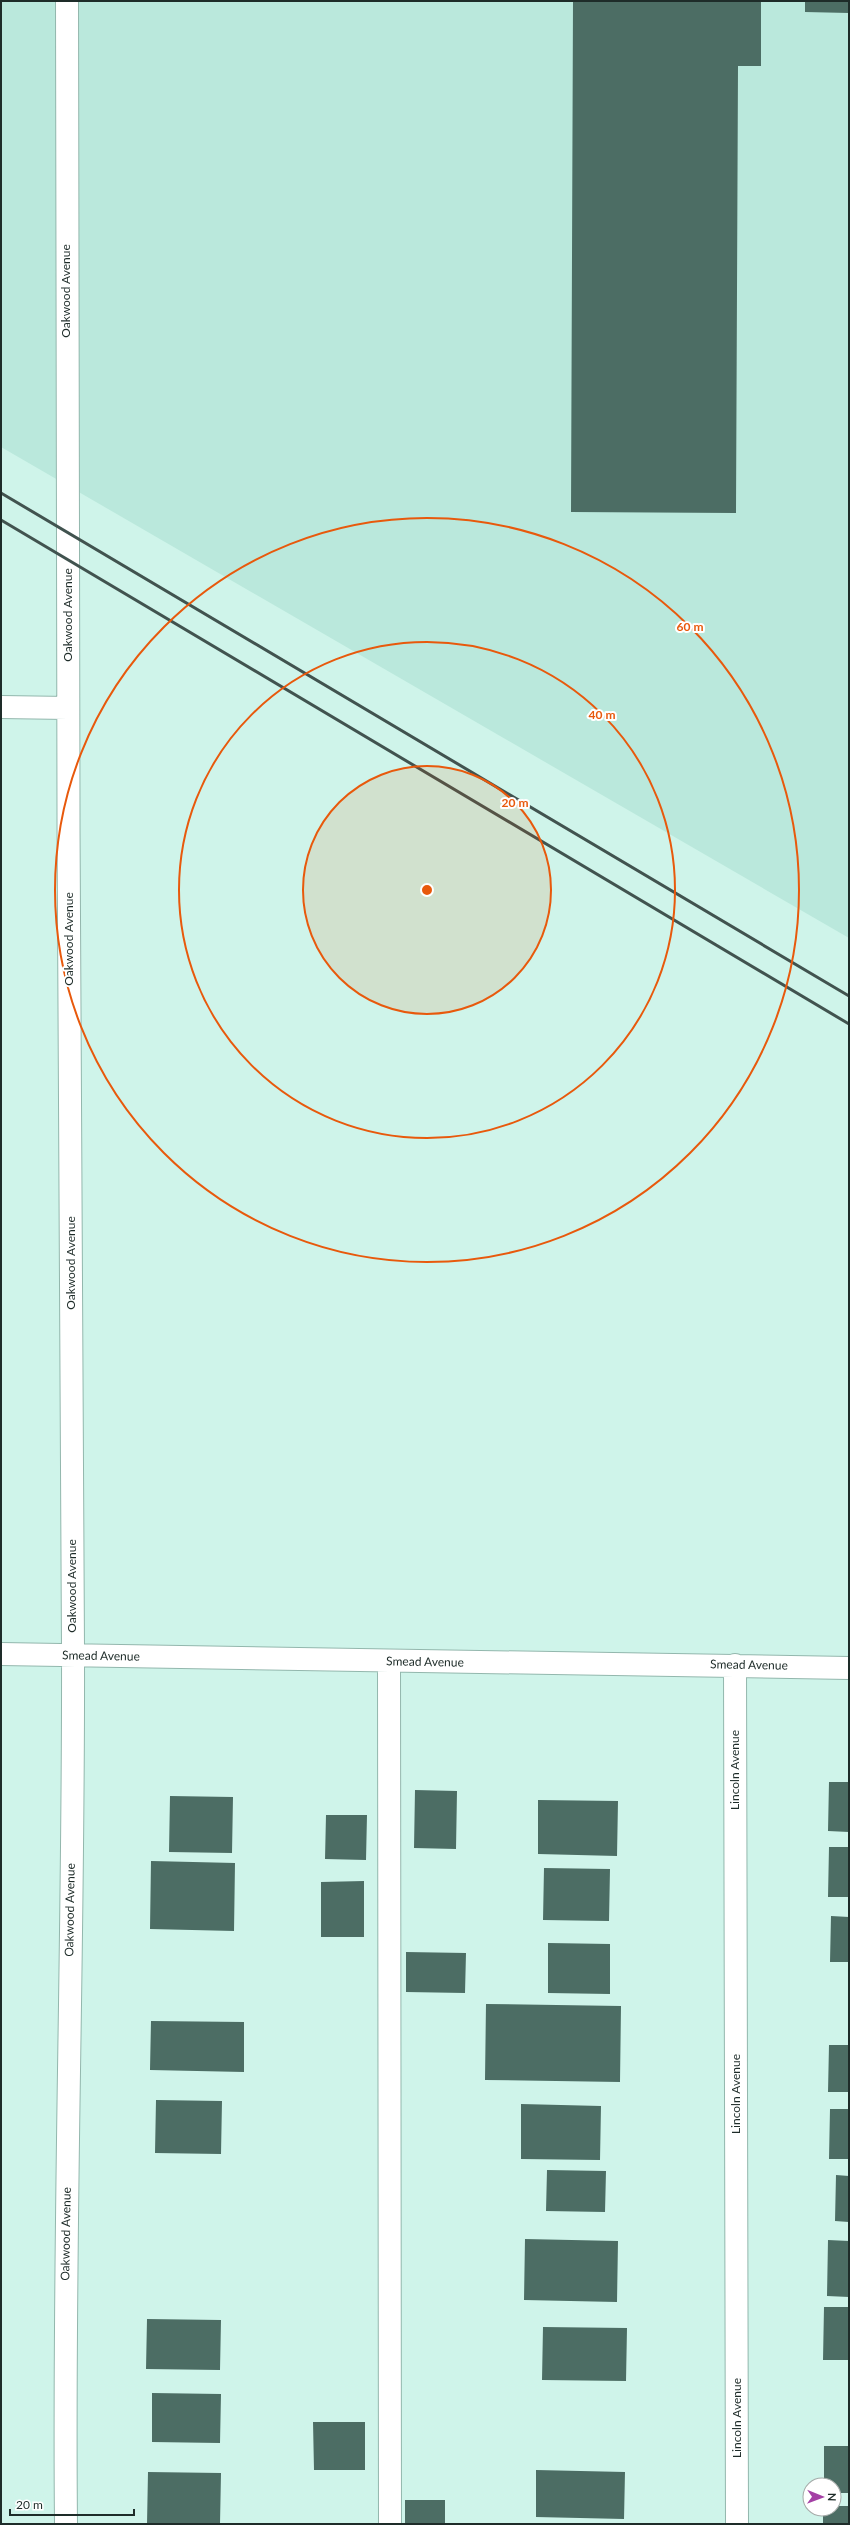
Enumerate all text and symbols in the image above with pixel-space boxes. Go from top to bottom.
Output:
street label: Oakwood Avenue [58,244,73,338]
street label: Oakwood Avenue [60,568,75,662]
text: 60 m [677,619,703,634]
text: 40 m [589,707,615,722]
text: 20 m [502,795,528,810]
centre of rings [420,883,434,897]
street label: Oakwood Avenue [61,892,76,986]
street label: Oakwood Avenue [63,1216,78,1310]
street label: Oakwood Avenue [64,1539,79,1633]
street label: Smead Avenue [62,1647,140,1664]
street label: Smead Avenue [386,1653,464,1670]
street label: Smead Avenue [710,1656,788,1673]
street label: Lincoln Avenue [727,1730,742,1810]
street label: Oakwood Avenue [61,1863,78,1957]
street label: Lincoln Avenue [728,2054,743,2134]
street label: Oakwood Avenue [57,2187,74,2281]
street label: Lincoln Avenue [729,2378,744,2458]
north arrow [802,2477,842,2517]
scale bar [10,2491,134,2517]
text: N [826,2493,839,2502]
text: 20 m [16,2497,43,2512]

